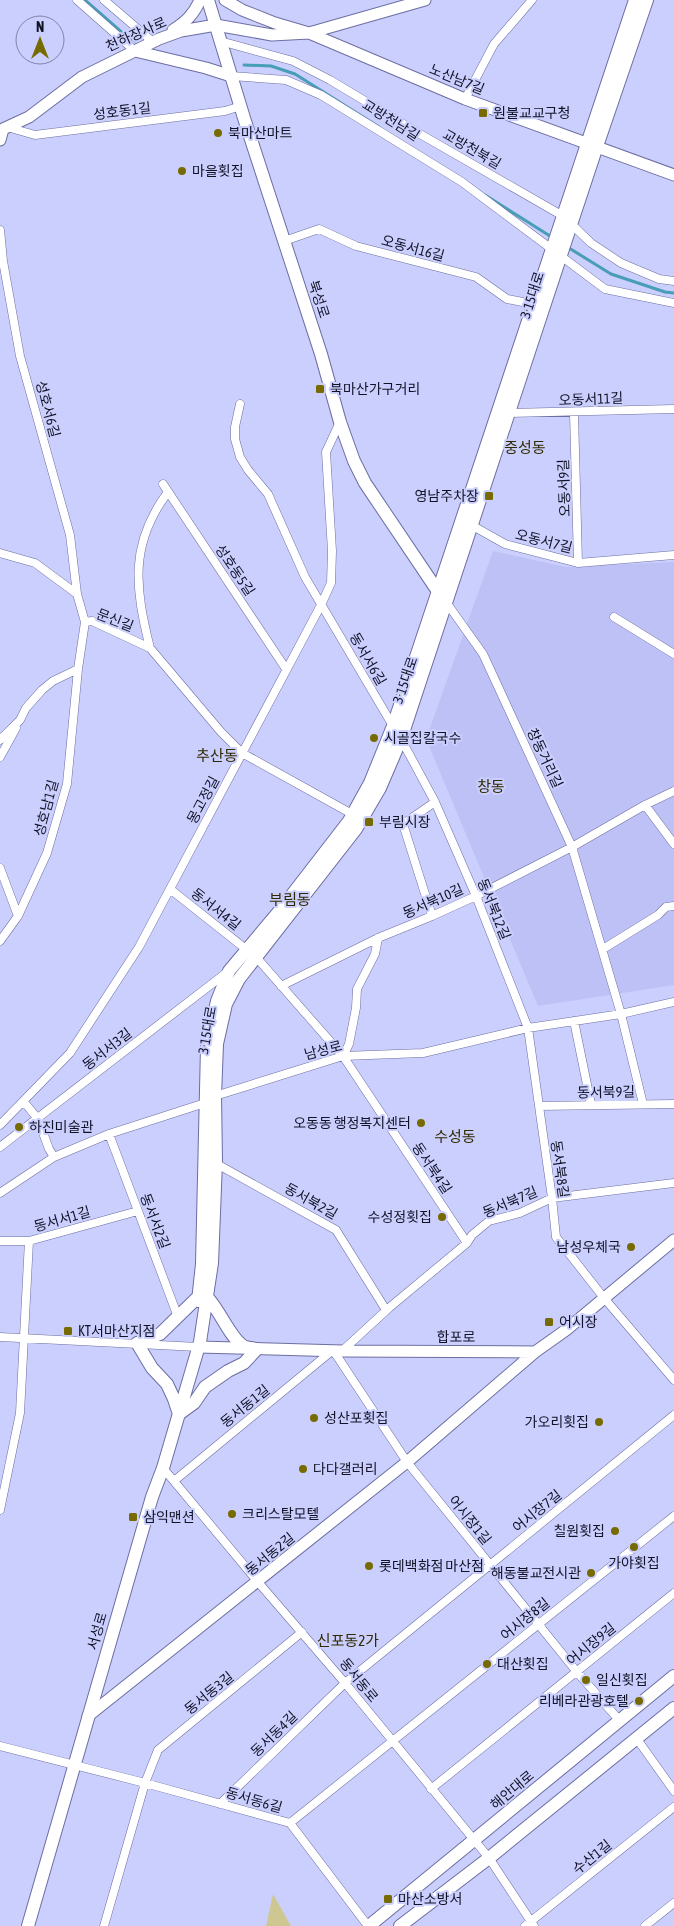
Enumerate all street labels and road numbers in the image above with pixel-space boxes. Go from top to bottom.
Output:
street label: 천하장사로 [103,14,169,54]
street label: 노산남7길 [427,61,487,97]
street label: 교방천남길 [359,96,423,144]
street label: 성호동1길 [92,100,152,122]
street label: 교방천북길 [440,126,504,172]
street label: 오동서16길 [380,232,446,264]
street label: 3·15대로 [517,269,547,321]
street label: 북성로 [305,278,333,320]
street label: 성호서6길 [33,379,63,439]
street label: 오동서11길 [558,390,624,408]
street label: 오동서9길 [555,459,573,517]
street label: 오동서7길 [514,526,574,556]
street label: 성호동5길 [212,541,258,599]
street label: 문신길 [94,606,136,634]
street label: 동서서6길 [347,630,389,688]
street label: 3·15대로 [390,654,420,706]
street label: 창동거리길 [524,725,566,791]
street label: 몽고정길 [184,773,222,827]
street label: 성호남1길 [31,778,61,838]
street label: 동서북12길 [474,876,514,942]
street label: 동서북10길 [400,881,466,921]
street label: 동서서4길 [188,885,244,933]
street label: 3·15대로 [195,1005,219,1055]
street label: 동서서3길 [79,1025,135,1073]
street label: 남성로 [302,1037,344,1063]
street label: 동서북9길 [577,1083,635,1101]
street label: 동서북4길 [409,1139,455,1197]
street label: 동서북8길 [548,1139,572,1199]
street label: 동서북2길 [282,1180,340,1222]
street label: 동서북7길 [480,1183,540,1221]
street label: 동서서2길 [137,1191,173,1251]
street label: 동서서1길 [32,1203,92,1235]
street label: 합포로 [437,1329,475,1345]
street label: 동서동1길 [217,1381,273,1431]
street label: 어시장7길 [509,1486,565,1536]
street label: 어시장1길 [445,1492,495,1548]
street label: 동서동2길 [242,1529,298,1579]
street label: 어시장8길 [497,1594,553,1644]
street label: 서성로 [84,1610,110,1652]
street label: 어시장9길 [563,1619,619,1669]
street label: 동서동로 [337,1655,382,1705]
street label: 동서동3길 [181,1668,237,1718]
street label: 동서동4길 [248,1708,300,1760]
street label: 해안대로 [487,1767,537,1813]
street label: 동서동6길 [224,1784,284,1816]
street label: 수산1길 [569,1837,615,1877]

